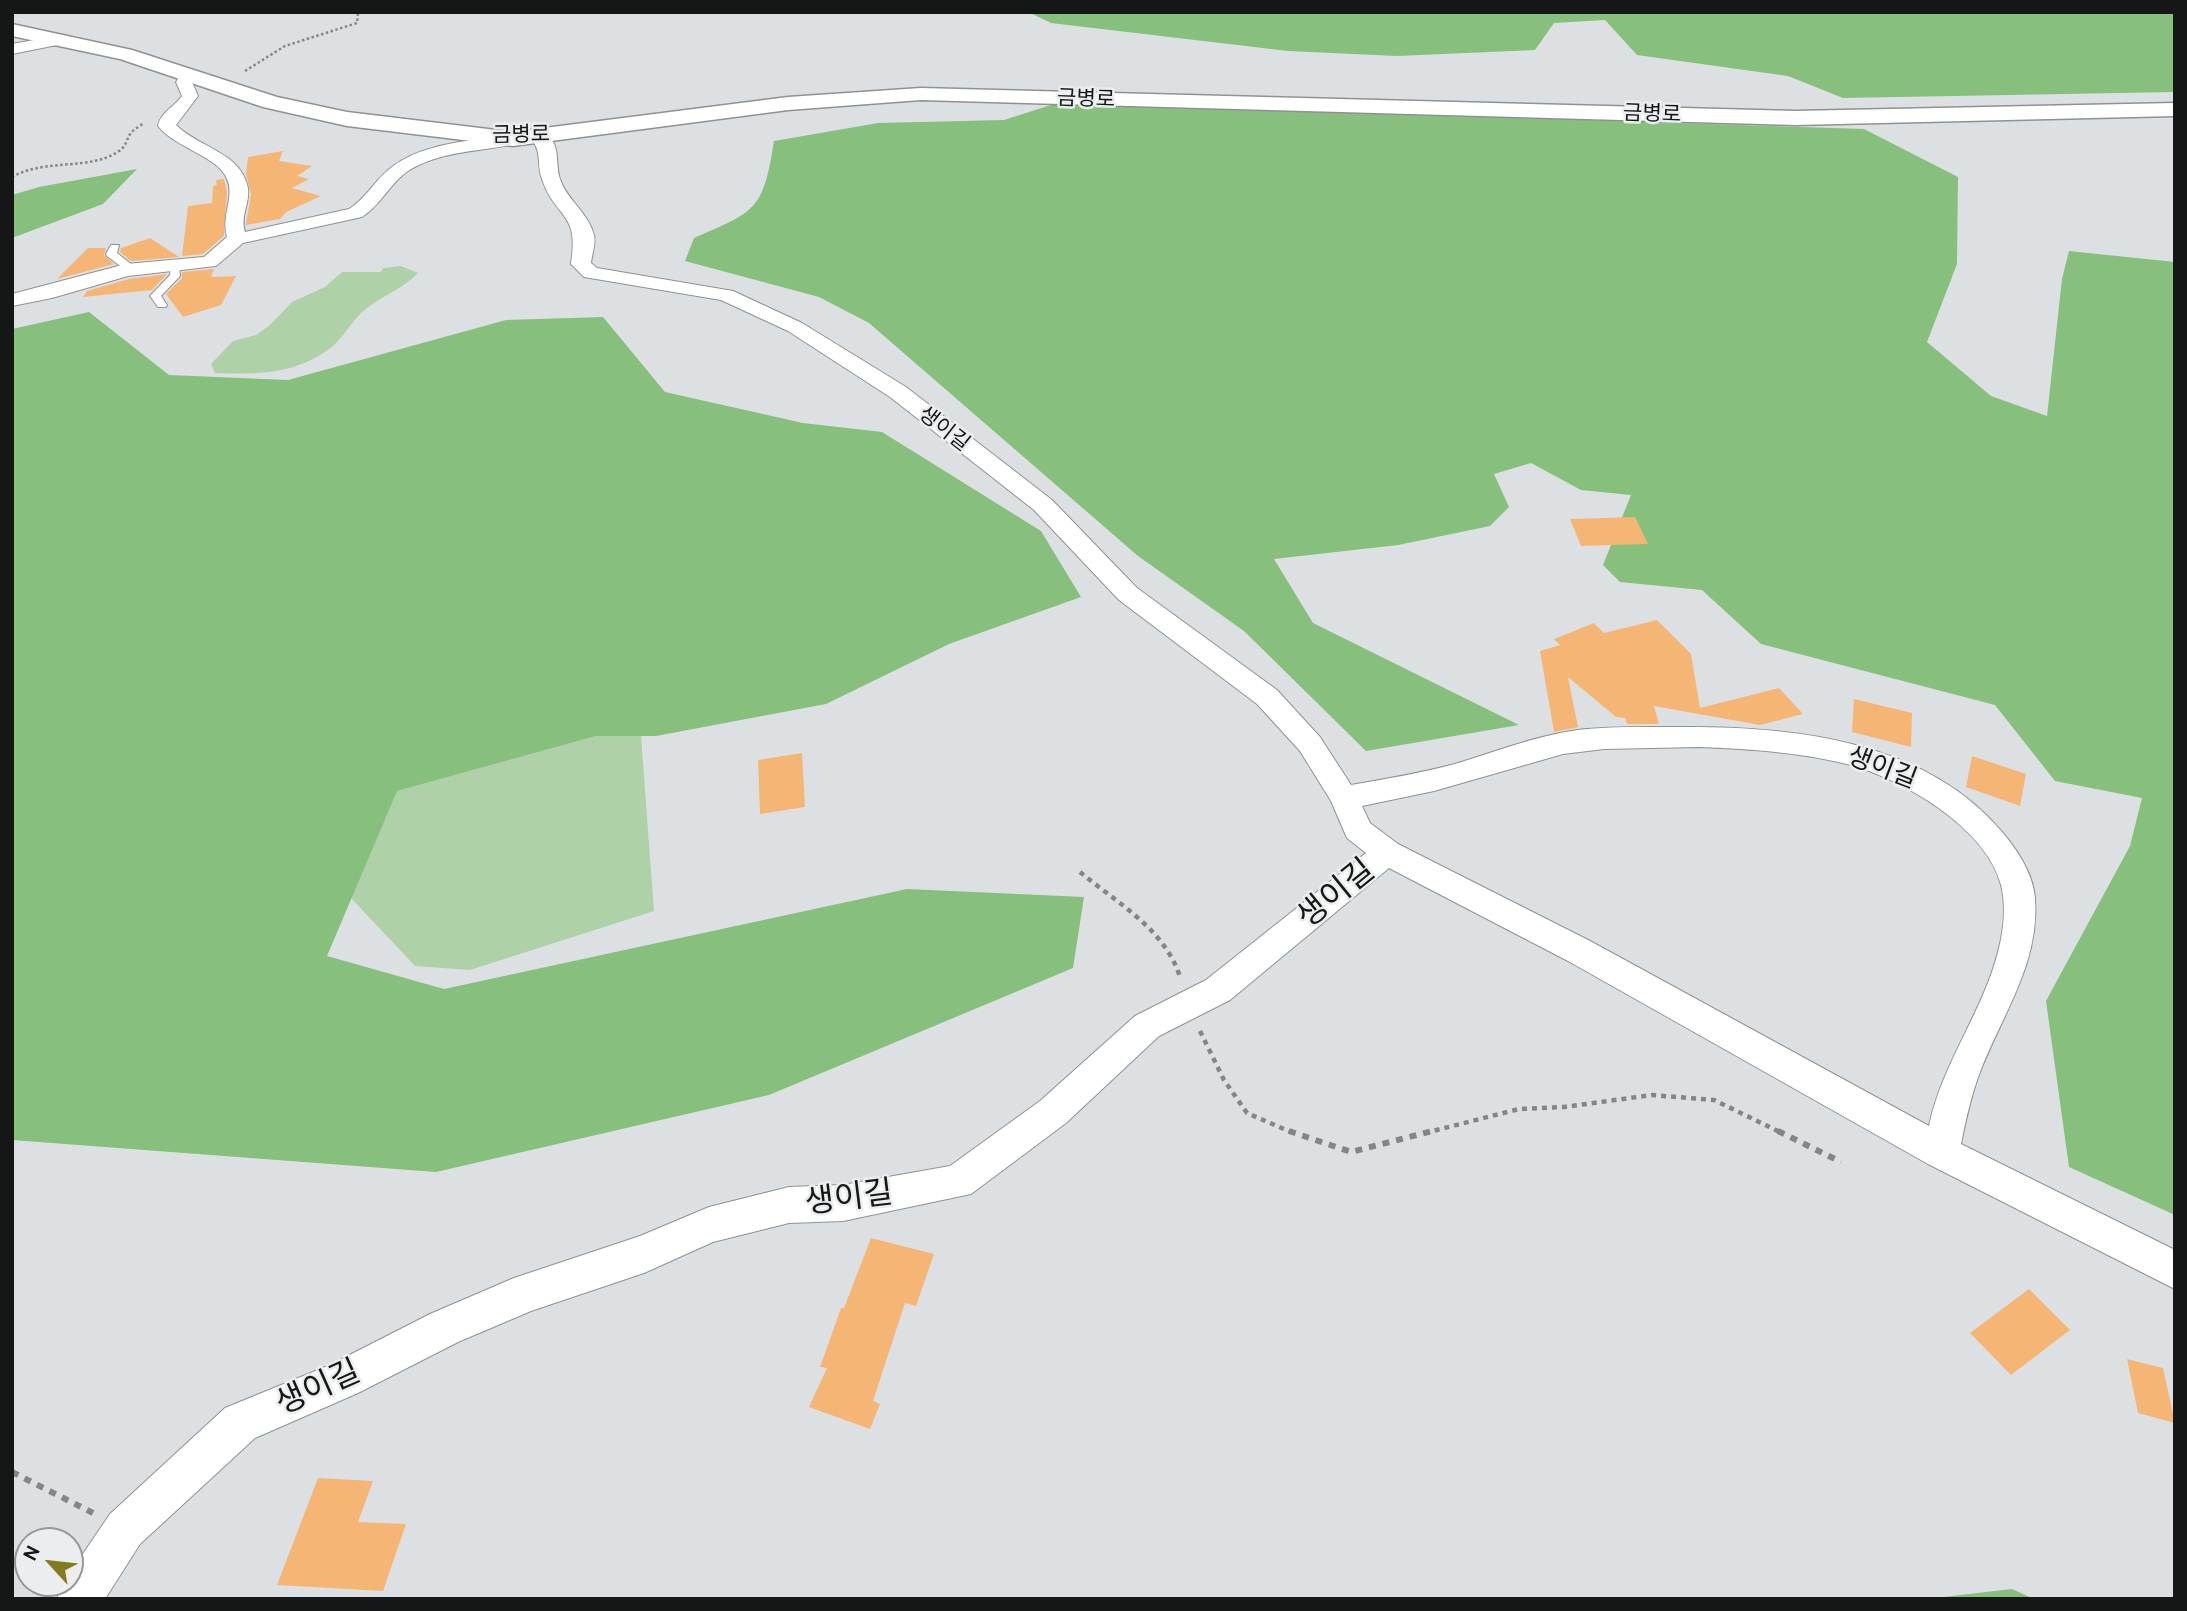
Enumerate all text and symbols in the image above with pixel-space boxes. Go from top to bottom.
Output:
street label: 금병로 [1057,85,1115,113]
street label: 금병로 [1623,100,1681,128]
street label: 금병로 [492,122,550,148]
street label: 생이길 [913,401,975,457]
street label: 생이길 [1843,741,1921,795]
street label: 생이길 [1290,851,1382,937]
street label: 생이길 [803,1174,895,1222]
street label: 생이길 [270,1352,366,1424]
north arrow [14,1527,84,1597]
text: N [18,1542,45,1564]

